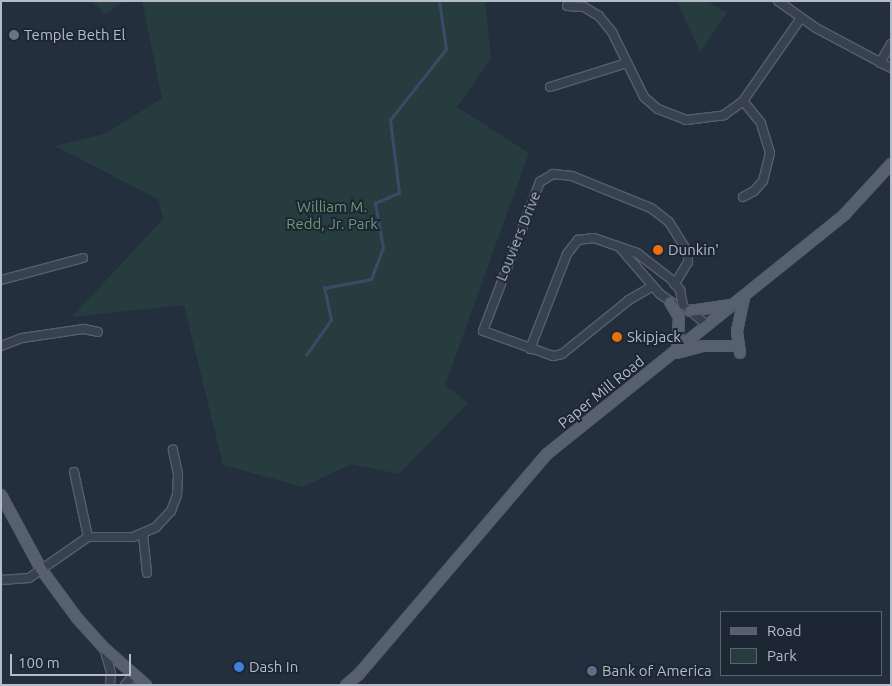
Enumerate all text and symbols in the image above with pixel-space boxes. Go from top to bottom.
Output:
place label: Temple Beth El [24,26,125,44]
marker: Temple Beth El [8,29,20,41]
street label: Louviers Drive [492,188,544,284]
park label: William M. Redd, Jr. Park [286,197,378,232]
place label: Dunkin' [668,241,719,259]
marker: Dunkin' [652,244,664,256]
place label: Skipjack [627,328,681,346]
marker: Skipjack [611,331,623,343]
street label: Paper Mill Road [554,352,648,432]
legend [720,611,882,676]
text: Road [767,622,802,639]
scale bar [12,644,134,676]
text: Park [767,647,797,664]
text: 100 m [18,654,60,671]
place label: Dash In [249,658,298,676]
marker: Dash In [233,661,245,673]
place label: Bank of America [602,662,712,680]
marker: Bank of America [586,665,598,677]

